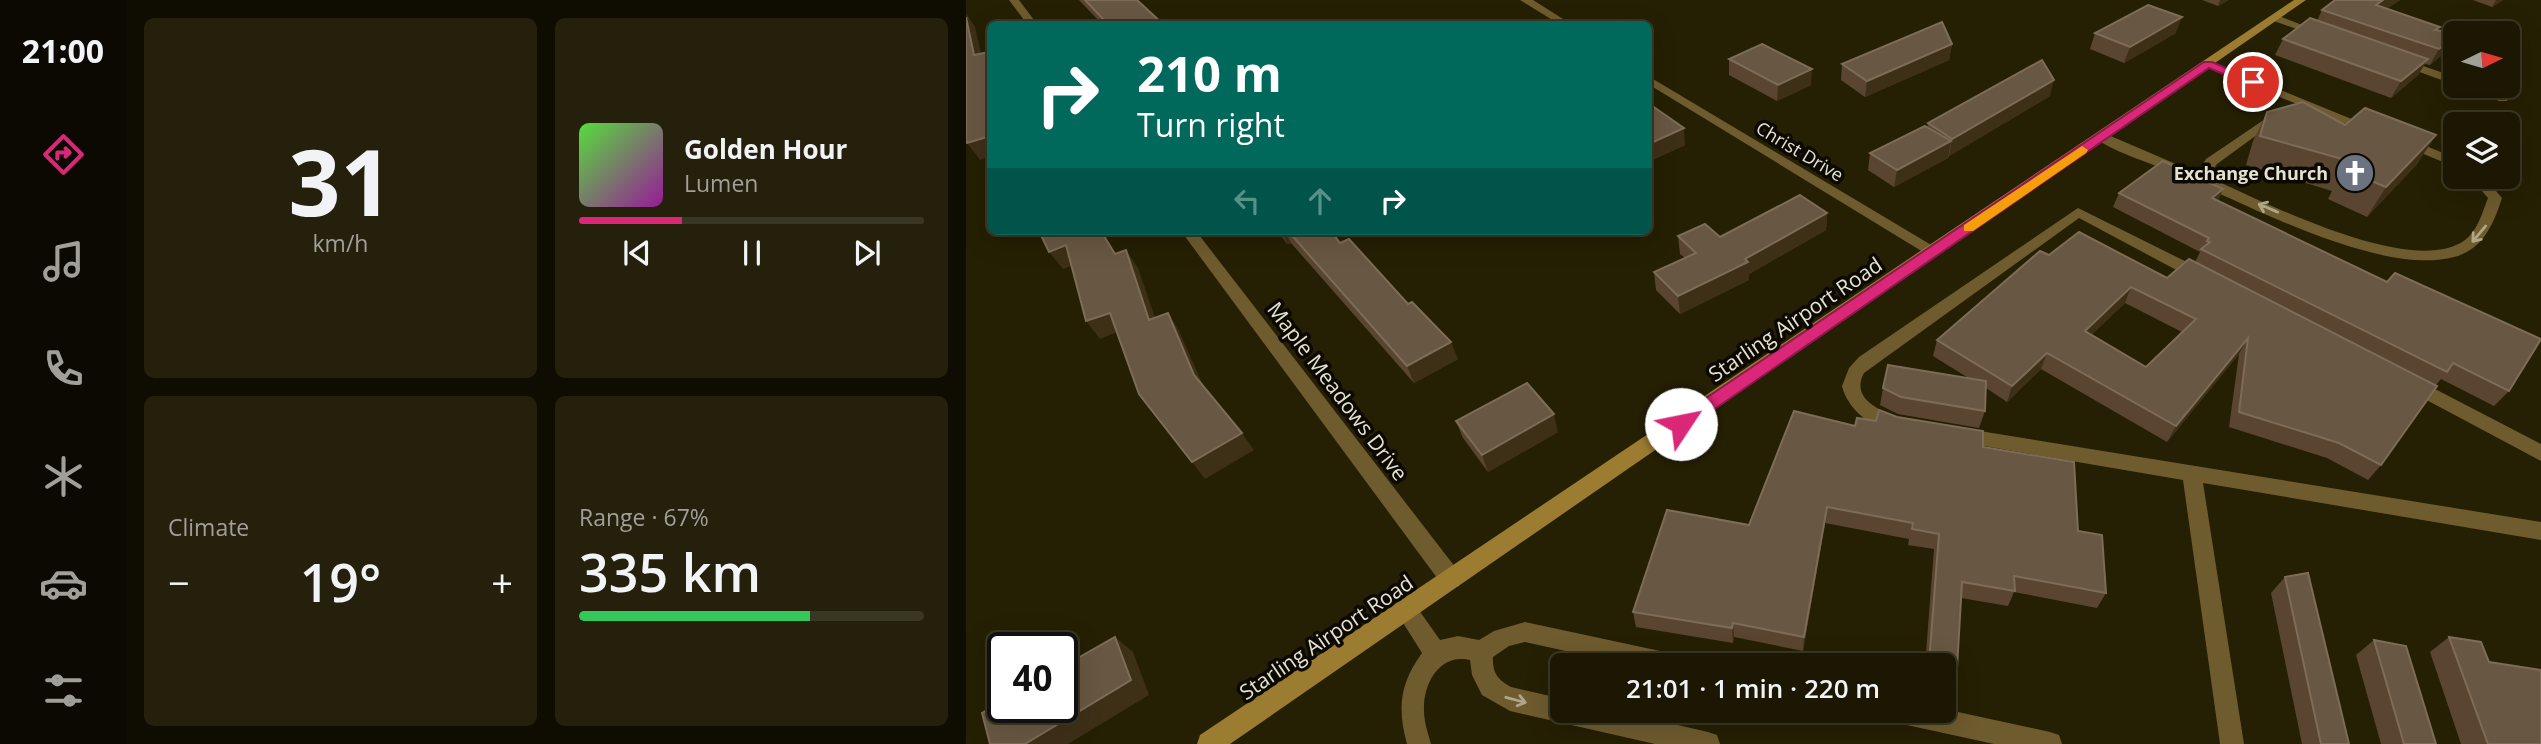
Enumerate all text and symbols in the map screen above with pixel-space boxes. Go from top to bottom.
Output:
north arrow [2443,21,2520,98]
map controls [2443,21,2520,189]
text: 21:00 [22,29,104,72]
text: 210 m [1137,40,1282,106]
icon: right [1022,49,1113,140]
pin [2223,52,2283,112]
icon: arrive [2234,63,2272,101]
text: Turn right [1137,103,1285,146]
button: layers [2443,112,2520,189]
street label: Christ Drive [1752,115,1848,187]
text: 31 [288,119,393,243]
icon: directions [39,130,88,179]
text: Golden Hour [684,131,847,167]
church icon: Exchange Church [2334,152,2376,194]
place label: Exchange Church [2174,161,2328,185]
text: Lumen [684,167,758,199]
icon: left [1228,182,1266,220]
icon: ahead [1301,182,1339,220]
icon: right [1374,182,1412,220]
one-way arrow [2257,201,2279,214]
one-way arrow [2471,225,2487,243]
text: km/h [313,227,368,259]
icon: previous [618,234,656,272]
icon: pause [733,234,771,272]
icon: next [848,234,886,272]
icon: music [39,237,88,286]
street label: Starling Airport Road [1703,250,1887,388]
street label: Maple Meadows Drive [1262,296,1414,486]
icon: phone [39,344,88,393]
position arrow [1644,387,1718,461]
icon: climate [39,452,88,501]
text: Range · 67% [579,501,709,533]
text: Climate [168,511,249,543]
text: 335 km [579,536,761,607]
text: 19° [300,546,381,617]
text: − [168,556,190,608]
text: + [491,556,513,608]
icon: car [39,559,88,608]
street label: Starling Airport Road [1234,568,1418,706]
speed limit sign: 40 [987,632,1078,723]
icon: filters [39,666,88,715]
text: 21:01 · 1 min · 220 m [1626,670,1880,706]
one-way arrow [1504,694,1527,707]

